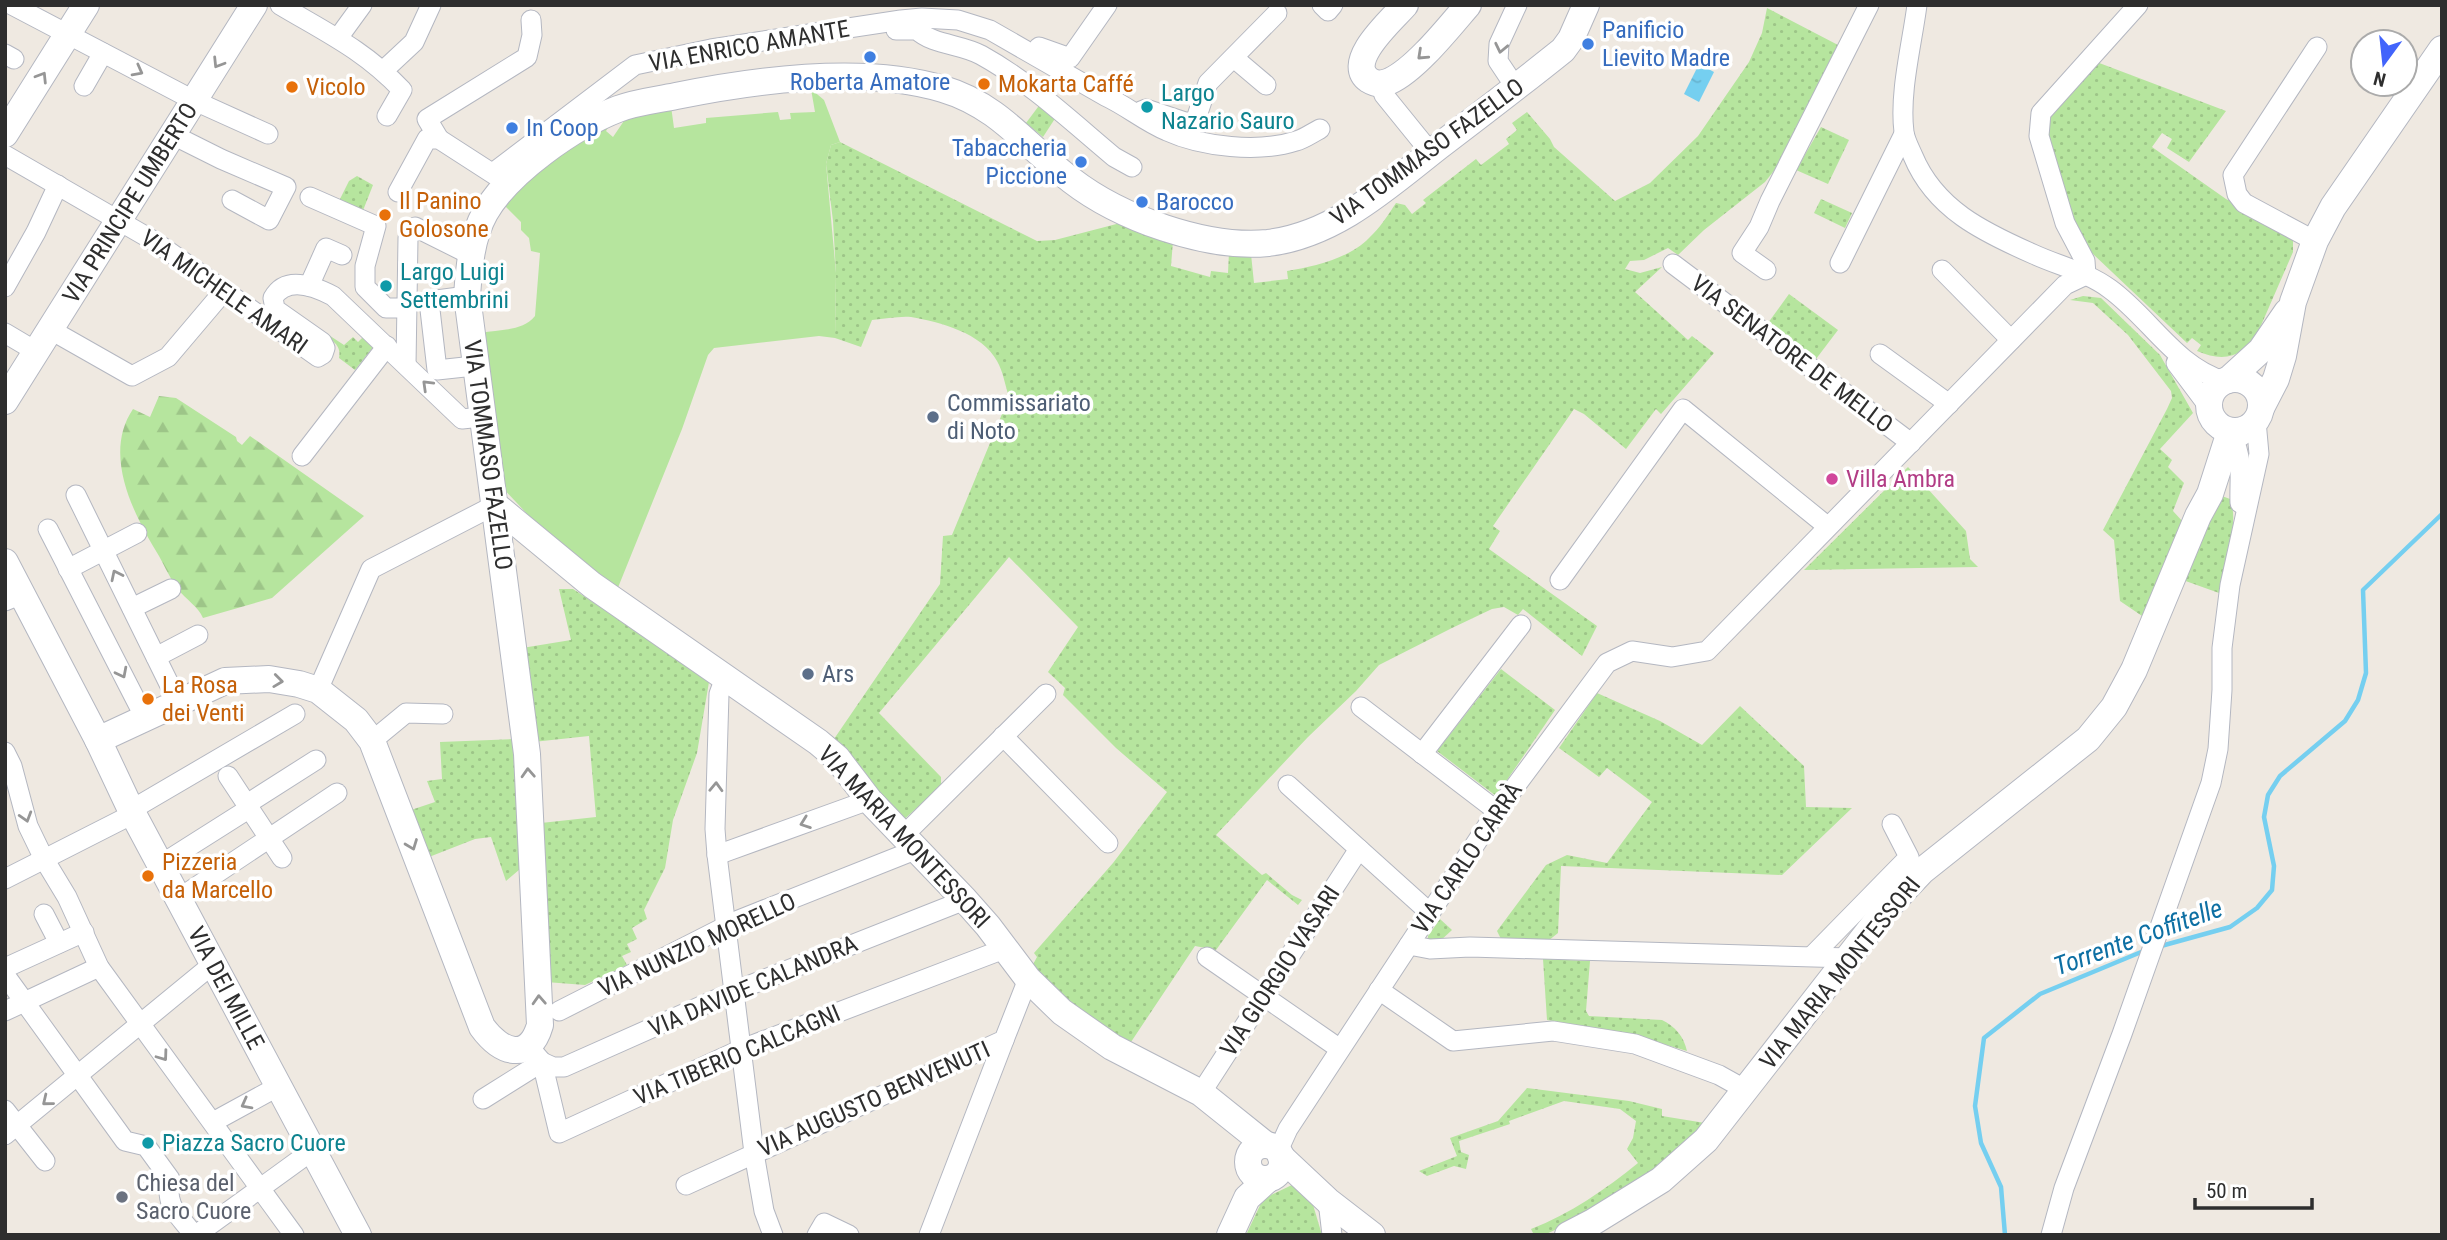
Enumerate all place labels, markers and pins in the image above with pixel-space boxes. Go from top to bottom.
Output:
place label: Panificio Lievito Madre [1602,16,1730,72]
marker: Panificio Lievito Madre [1580,36,1596,52]
marker: Roberta Amatore [862,49,878,65]
place label: Roberta Amatore [790,68,950,96]
place label: Mokarta Caffé [998,70,1134,98]
place label: Vicolo [306,73,366,101]
marker: Mokarta Caffé [976,76,992,92]
marker: Vicolo [284,79,300,95]
place label: Largo Nazario Sauro [1161,79,1294,135]
marker: Largo Nazario Sauro [1139,99,1155,115]
place label: In Coop [526,114,599,142]
marker: In Coop [504,120,520,136]
place label: Tabaccheria Piccione [952,134,1067,190]
marker: Tabaccheria Piccione [1073,154,1089,170]
place label: Il Panino Golosone [399,187,489,243]
place label: Barocco [1156,188,1234,216]
marker: Barocco [1134,194,1150,210]
marker: Il Panino Golosone [377,207,393,223]
place label: Largo Luigi Settembrini [400,258,509,314]
marker: Largo Luigi Settembrini [378,278,394,294]
place label: Commissariato di Noto [947,389,1091,445]
marker: Commissariato di Noto [925,409,941,425]
place label: Villa Ambra [1846,465,1955,493]
marker: Villa Ambra [1824,471,1840,487]
place label: Ars [822,660,854,688]
marker: Ars [800,666,816,682]
place label: La Rosa dei Venti [162,671,245,727]
marker: La Rosa dei Venti [140,691,156,707]
place label: Pizzeria da Marcello [162,848,273,904]
marker: Pizzeria da Marcello [140,868,156,884]
place label: Piazza Sacro Cuore [162,1129,346,1157]
marker: Piazza Sacro Cuore [140,1135,156,1151]
place label: Chiesa del Sacro Cuore [136,1169,251,1225]
marker: Chiesa del Sacro Cuore [114,1189,130,1205]

